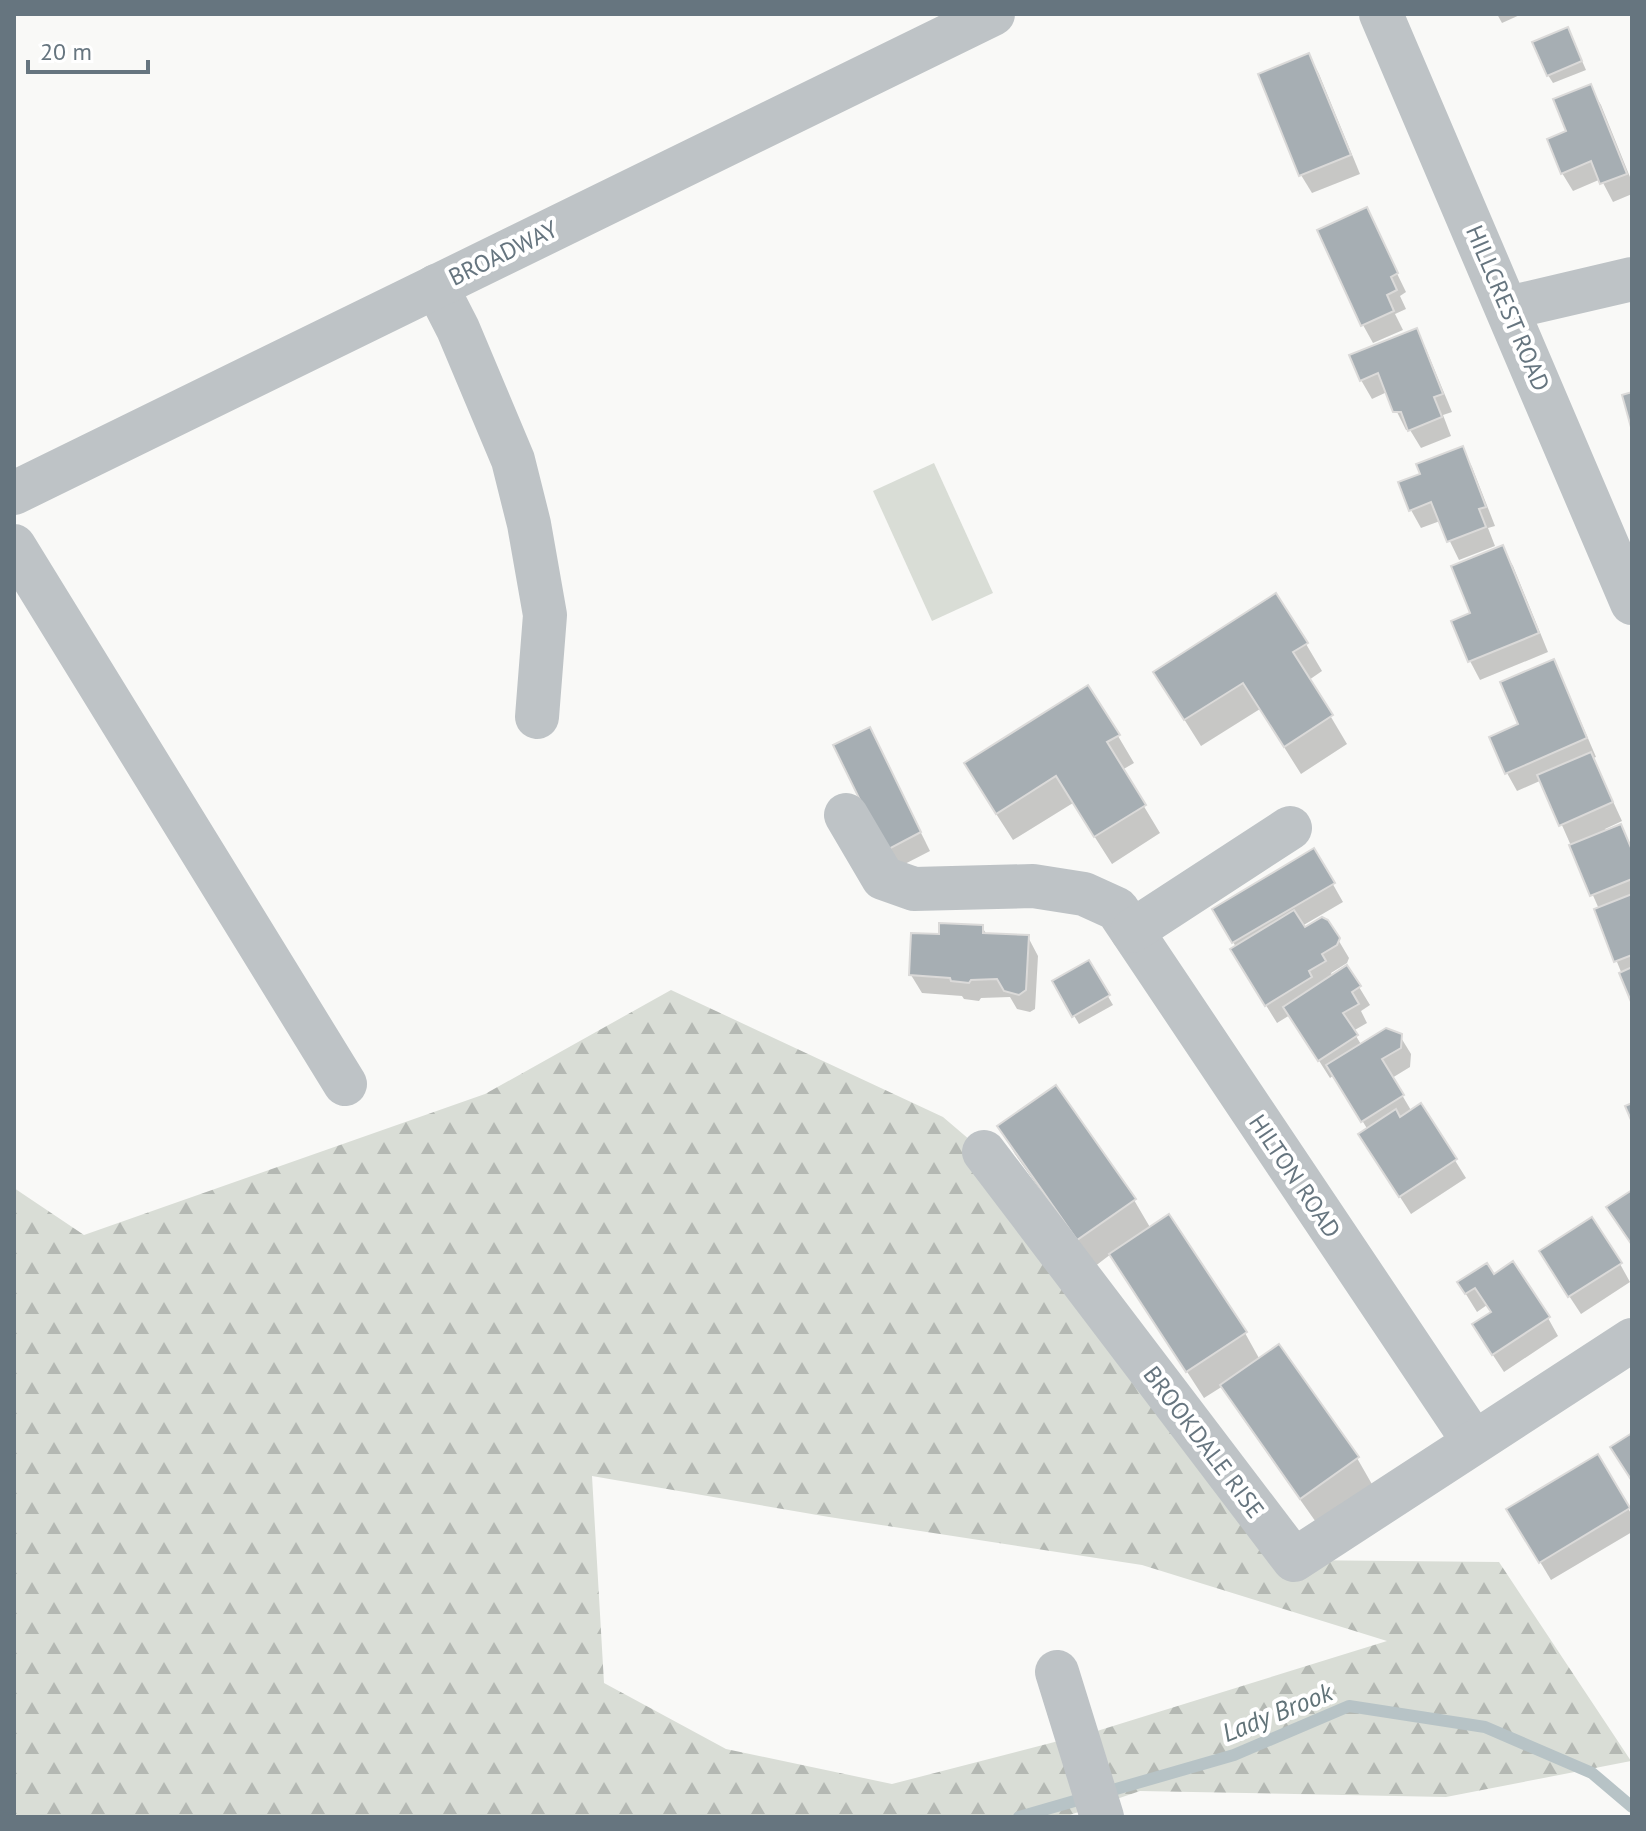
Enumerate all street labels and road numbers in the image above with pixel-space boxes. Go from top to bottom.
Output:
street label: BROADWAY [443,213,563,293]
street label: HILLCREST ROAD [1459,220,1557,396]
street label: HILTON ROAD [1242,1108,1348,1244]
street label: BROOKDALE RISE [1137,1360,1271,1524]

